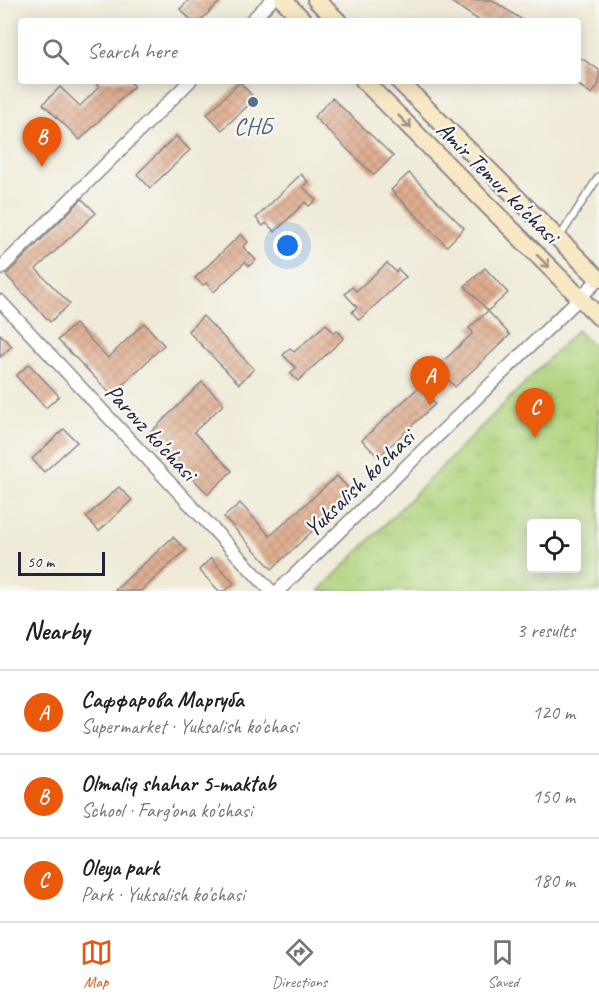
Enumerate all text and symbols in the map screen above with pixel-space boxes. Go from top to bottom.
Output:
search box [18,18,581,84]
icon: search [39,35,72,68]
text: Search here [87,37,177,65]
marker: СНБ [246,95,260,109]
place label: СНБ [234,111,275,141]
street label: Amir Temur ko'chasi [430,114,567,251]
one-way arrow [398,115,413,130]
pin: B [22,118,62,167]
your location [273,231,302,260]
one-way arrow [535,253,550,268]
pin: A [410,356,450,406]
street label: Parovz ko'chasi [99,377,205,489]
pin: C [516,388,554,438]
street label: Yuksalish ko'chasi [297,421,422,543]
map controls [527,519,581,573]
button: locate [527,519,581,573]
scale bar [18,549,105,576]
text: 50 m [27,552,54,572]
text: Nearby [24,614,89,647]
text: 3 results [516,618,575,643]
text: Саффарова Маргуба [81,686,243,714]
text: A [38,700,49,725]
text: 120 m [532,700,575,725]
text: Supermarket · Yuksalish ko'chasi [81,714,298,739]
text: Olmaliq shahar 5-maktab [81,770,276,798]
text: B [38,784,49,809]
text: 150 m [532,784,575,809]
text: School · Farg‘ona ko'chasi [81,798,252,823]
text: Oleya park [81,854,159,882]
text: C [39,868,48,893]
text: 180 m [532,868,575,893]
text: Park · Yuksalish ko'chasi [81,882,245,907]
tab: Map [80,936,113,992]
tab: Directions [272,936,327,992]
tab: Saved [486,936,519,992]

